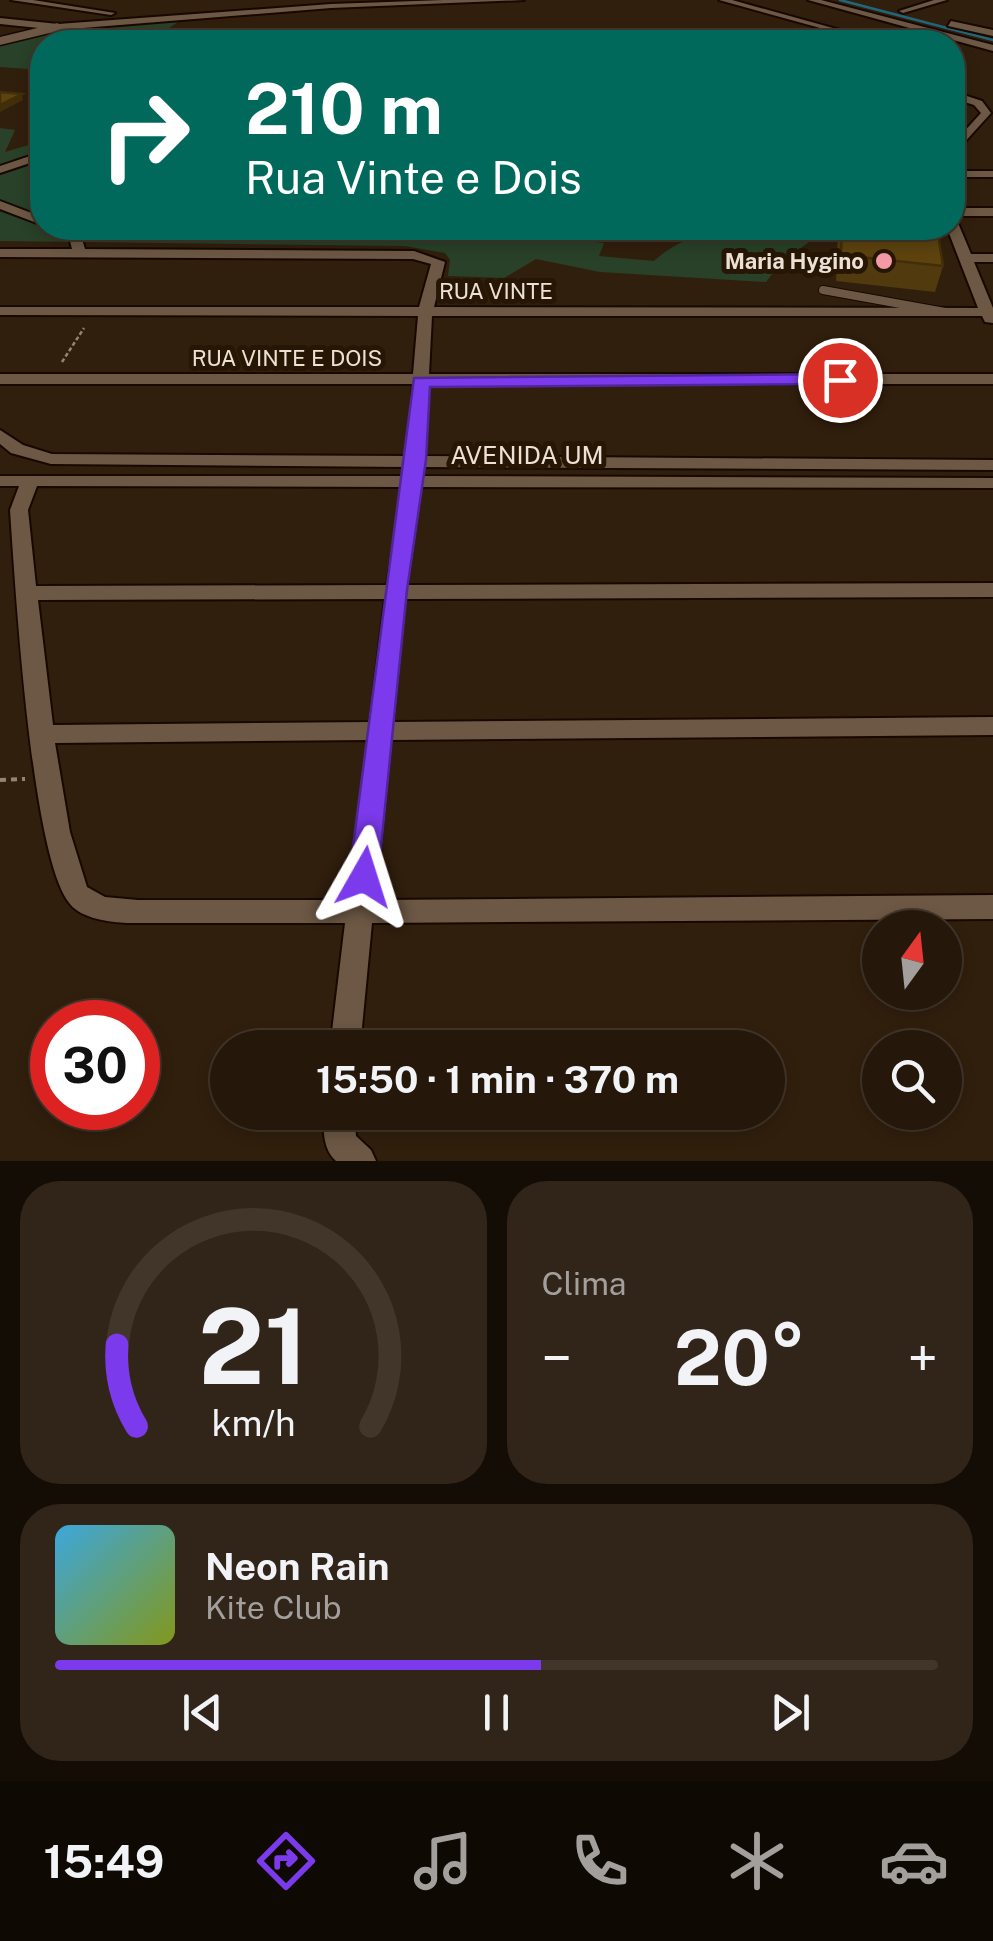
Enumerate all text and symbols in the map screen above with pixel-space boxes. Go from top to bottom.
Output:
text: 210 m [245,67,443,150]
icon: right [80,70,210,200]
text: Rua Vinte e Dois [245,151,582,204]
place label: Maria Hygino [725,248,864,274]
marker: Maria Hygino [873,250,895,272]
street label: RUA VINTE [439,278,553,304]
pin [798,338,883,423]
street label: RUA VINTE E DOIS [192,345,382,371]
icon: arrive [813,353,868,408]
street label: AVENIDA UM [450,440,604,470]
position arrow [312,825,416,929]
north arrow [862,910,962,1010]
map controls [862,910,962,1130]
speed limit sign: 30 [30,1000,160,1130]
button: search [862,1030,962,1130]
text: 15:50 · 1 min · 370 m [316,1057,679,1102]
text: Clima [542,1265,627,1302]
text: 21 [198,1285,309,1407]
text: 20° [674,1314,806,1402]
text: − [542,1326,572,1390]
text: + [907,1326,938,1390]
text: km/h [211,1402,295,1444]
text: Neon Rain [205,1544,389,1589]
text: Kite Club [205,1589,342,1626]
icon: previous [175,1685,230,1740]
icon: pause [469,1685,524,1740]
icon: next [763,1685,818,1740]
icon: directions [251,1826,321,1896]
icon: music [408,1826,478,1896]
icon: phone [565,1826,635,1896]
icon: climate [722,1826,792,1896]
icon: car [879,1826,949,1896]
text: 15:49 [44,1835,164,1888]

